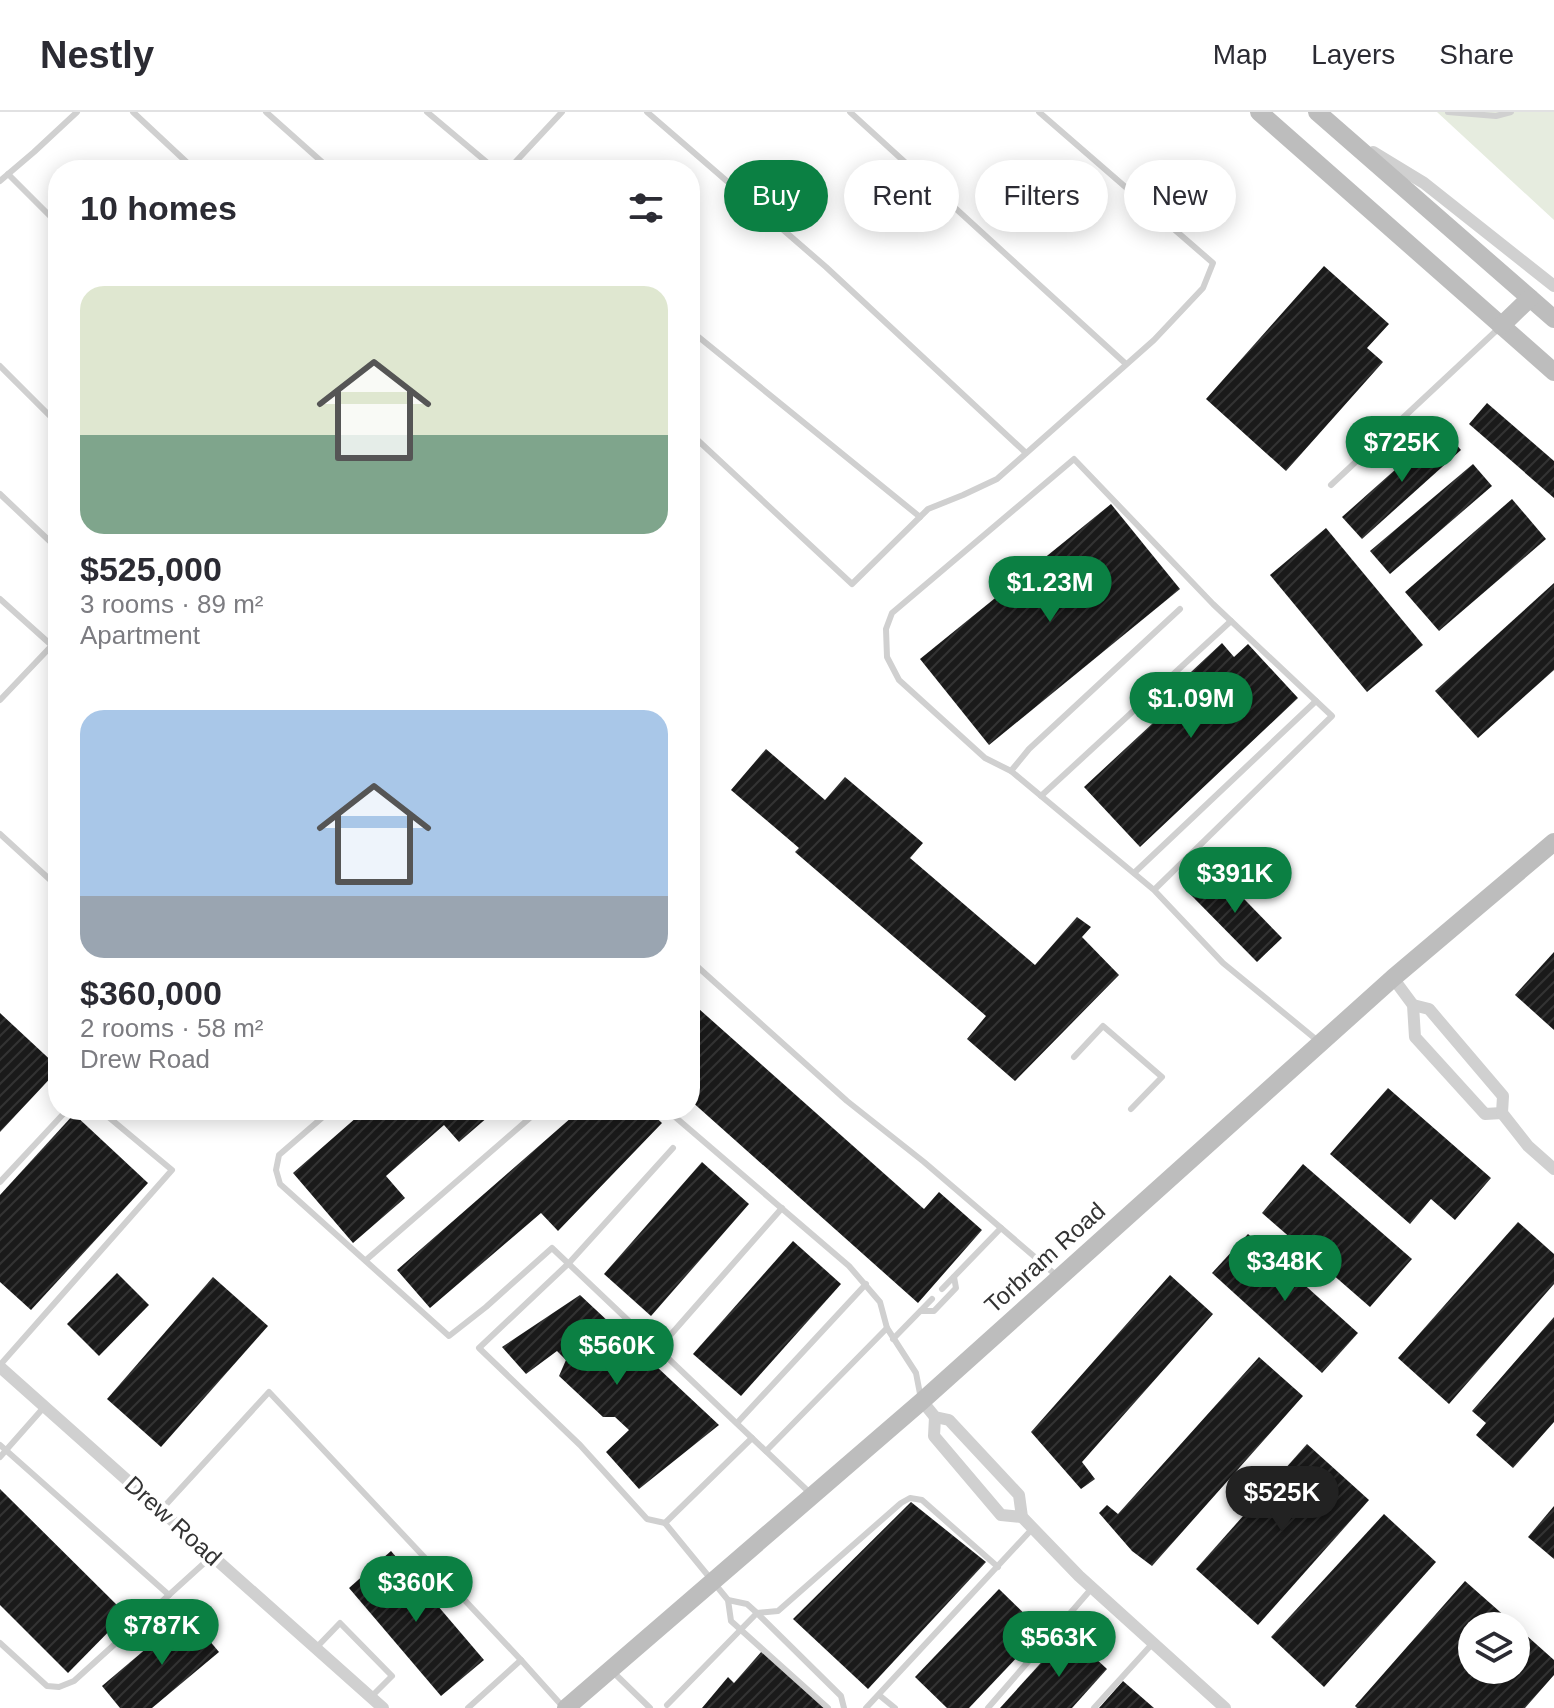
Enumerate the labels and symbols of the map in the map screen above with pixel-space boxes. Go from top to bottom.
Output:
pin: $725K [1346,416,1458,484]
pin: $1.23M [985,556,1115,624]
pin: $1.09M [1126,672,1256,740]
pin: $391K [1179,847,1291,915]
street label: Torbram Road [979,1197,1110,1319]
pin: $348K [1229,1235,1341,1303]
pin: $560K [561,1319,673,1387]
pin: $525K [1226,1466,1338,1534]
street label: Drew Road [120,1470,227,1571]
pin: $360K [360,1556,472,1624]
pin: $787K [106,1599,218,1667]
pin: $563K [1003,1611,1115,1679]

